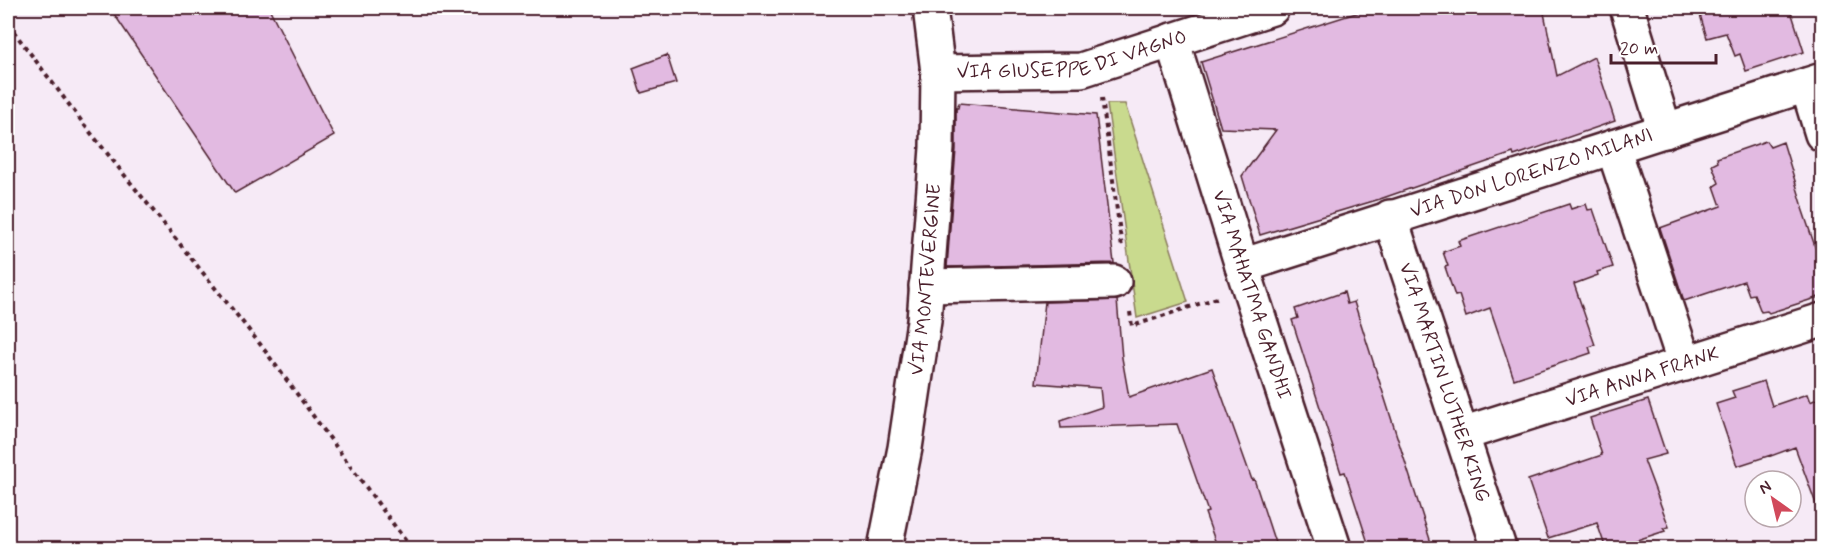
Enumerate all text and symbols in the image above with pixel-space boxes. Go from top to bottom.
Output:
street label: VIA GIUSEPPE DI VAGNO [956,23,1190,85]
scale bar [1611,27,1716,65]
text: 20 m [1620,37,1658,61]
street label: VIA DON LORENZO MILANI [1407,122,1656,225]
street label: VIA MONTEVERGINE [903,182,948,377]
street label: VIA MAHATMA GANDHI [1206,187,1298,403]
street label: VIA MARTIN LUTHER KING [1392,259,1496,506]
street label: VIA ANNA FRANK [1562,340,1723,414]
north arrow [1743,469,1803,529]
text: N [1755,476,1776,499]

